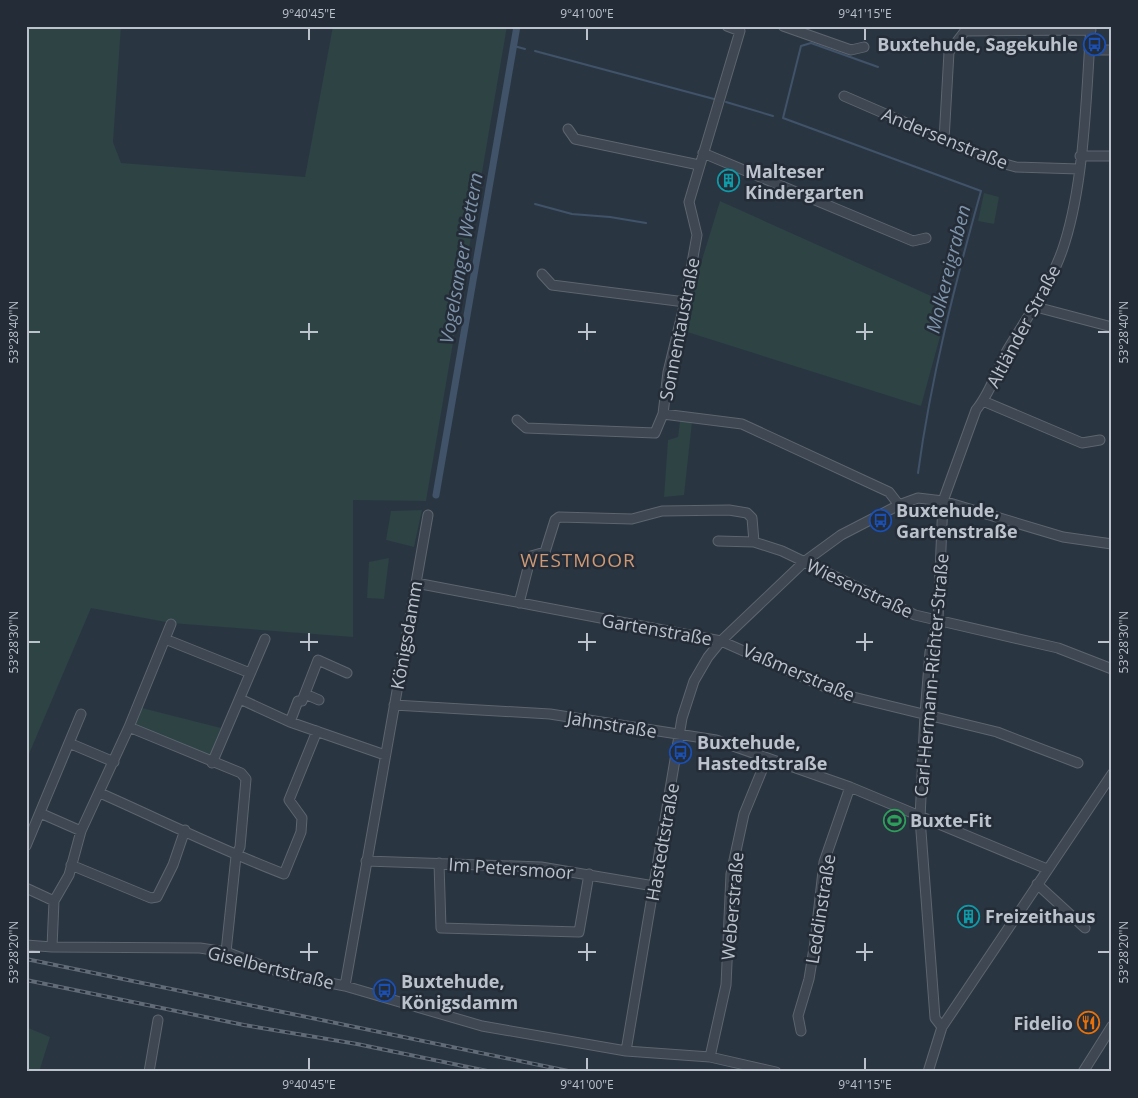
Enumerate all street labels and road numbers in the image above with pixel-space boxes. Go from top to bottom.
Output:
street label: Andersenstraße [878,102,1012,174]
street label: Sonnentaustraße [653,256,705,402]
street label: Altländer Straße [980,260,1066,392]
street label: Carl-Hermann-Richter-Straße [908,552,954,798]
street label: Wiesenstraße [803,553,917,623]
street label: Königsdamm [385,579,427,691]
street label: Gartenstraße [600,607,714,651]
street label: Vaßmerstraße [739,638,859,706]
street label: Jahnstraße [563,705,659,743]
street label: Hastedtstraße [640,781,684,903]
street label: Weberstraße [715,851,749,961]
street label: Im Petersmoor [448,852,575,884]
street label: Leddinstraße [799,852,841,966]
street label: Giselbertstraße [205,940,337,994]

